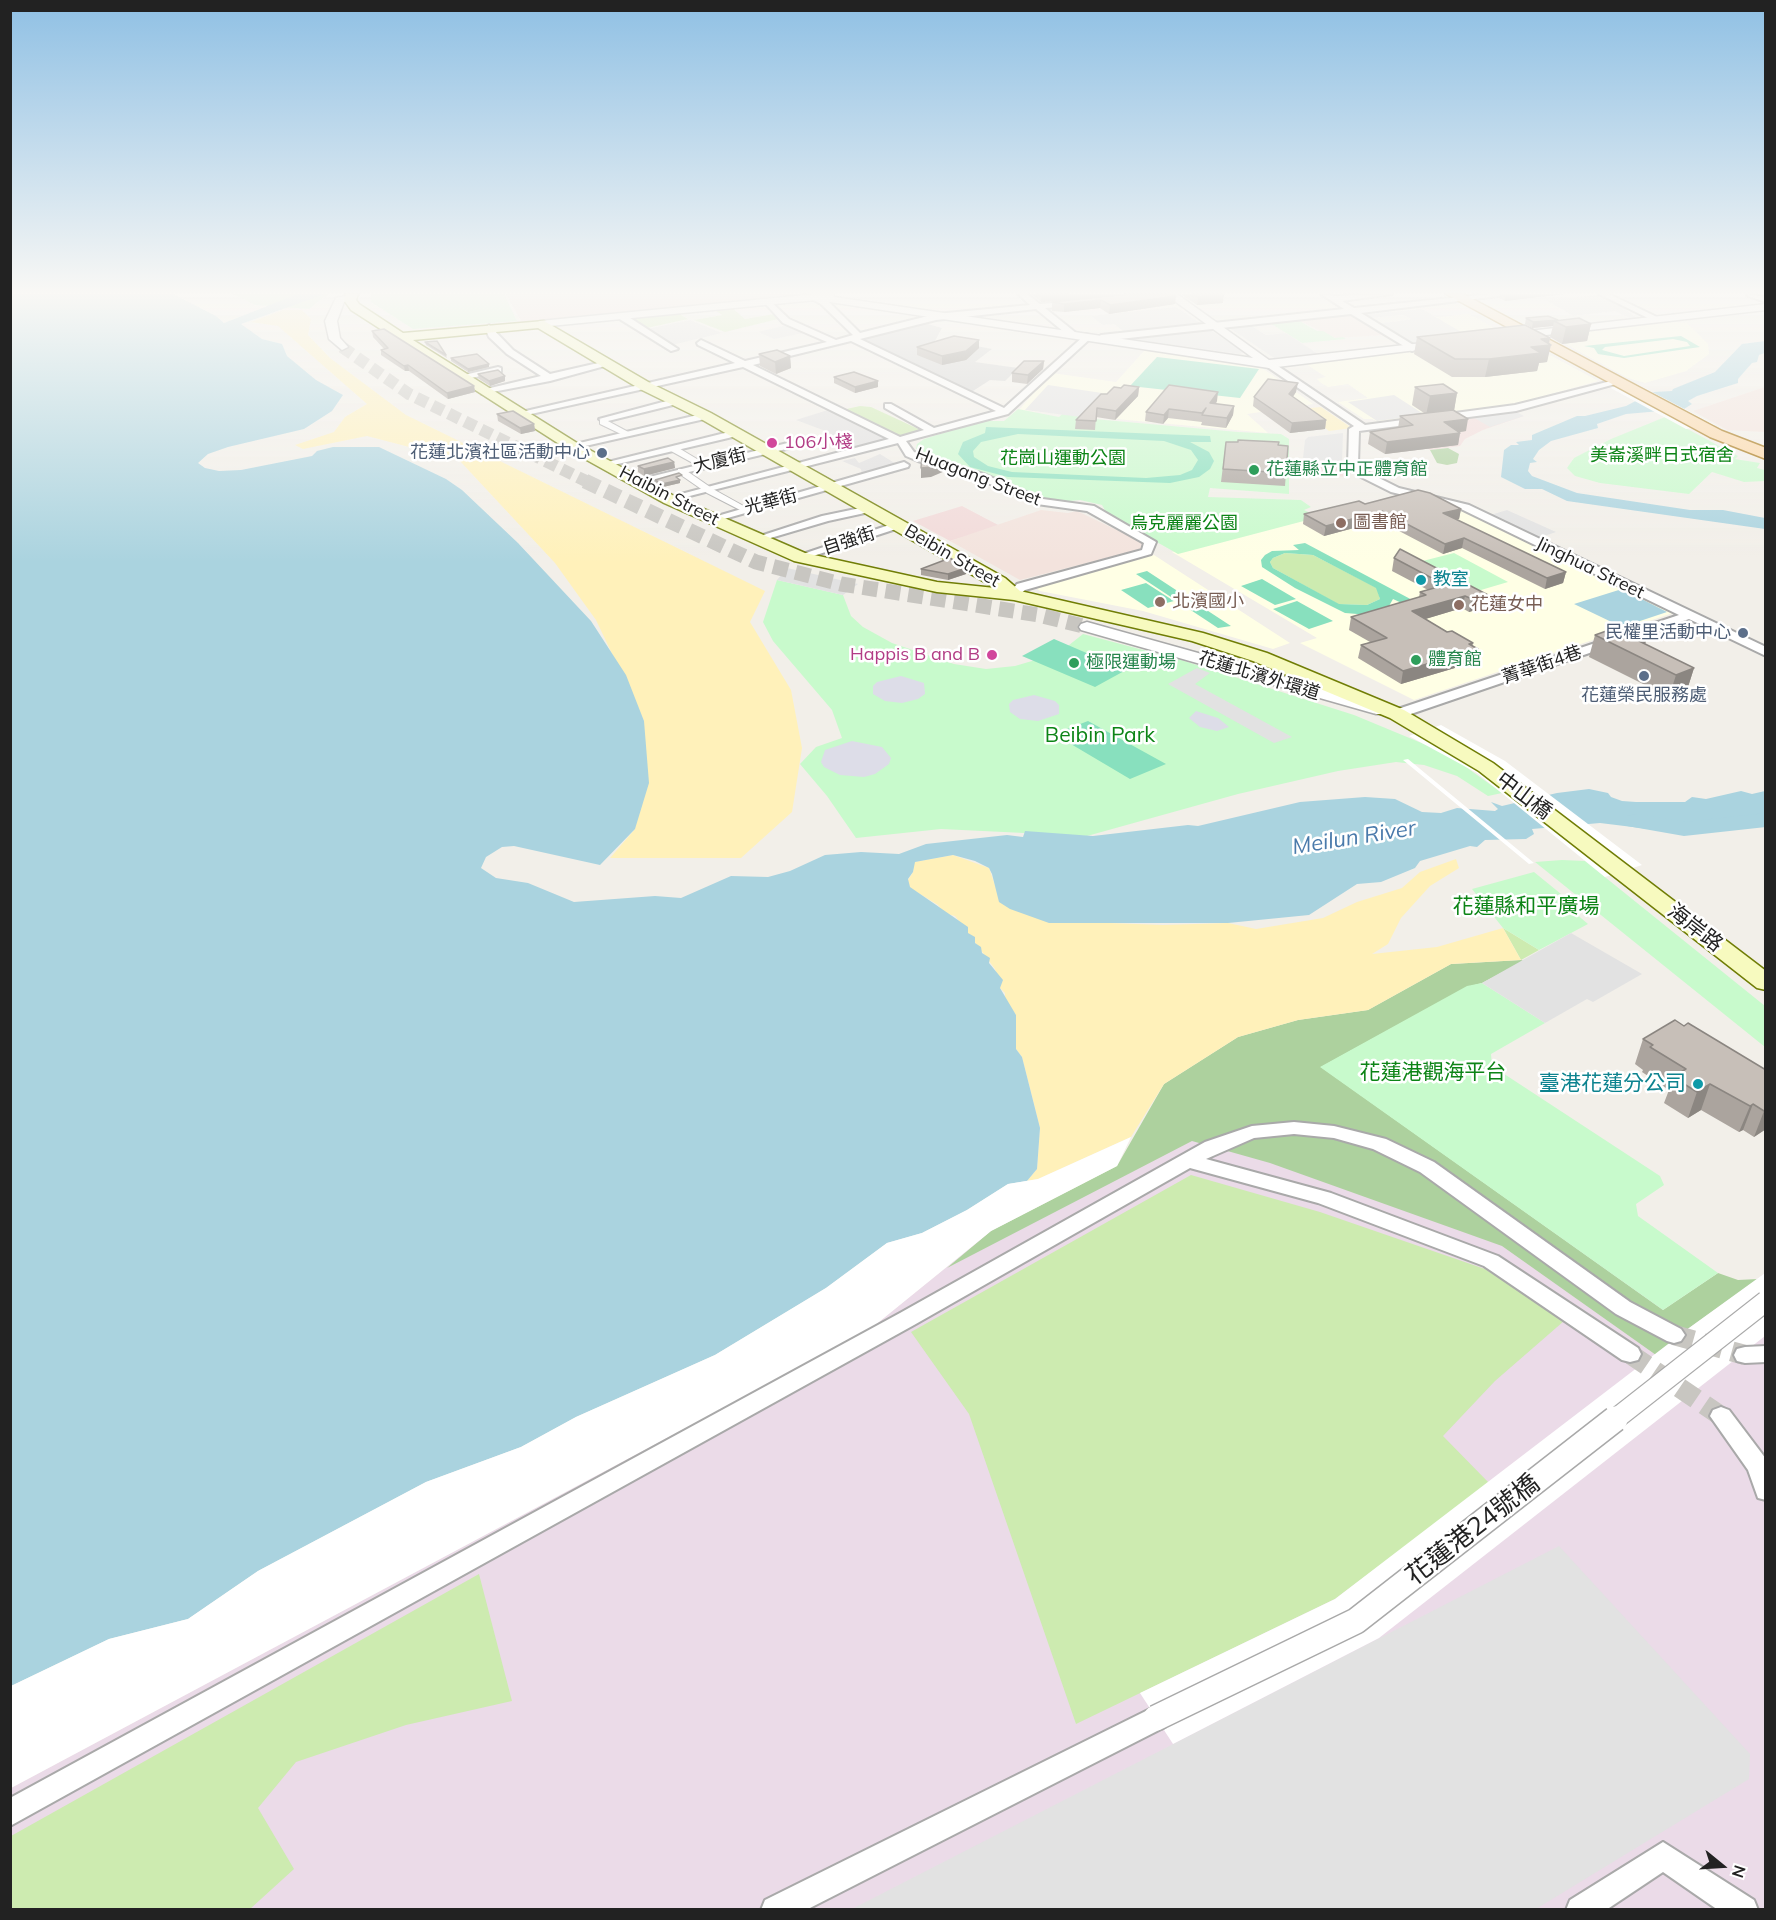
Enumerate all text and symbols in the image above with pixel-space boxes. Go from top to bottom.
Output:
place label: 106小棧 [784,432,852,454]
marker: 106小棧 [765,436,779,450]
place label: 花蓮北濱社區活動中心 [410,442,590,464]
street label: Huagang Street [912,443,1044,511]
street label: 大廈街 [691,444,749,478]
park label: 美崙溪畔日式宿舍 [1590,445,1734,467]
marker: 花蓮北濱社區活動中心 [595,446,609,460]
park label: 花崗山運動公園 [1000,448,1126,470]
place label: 花蓮縣立中正體育館 [1266,459,1428,481]
street label: Haibin Street [616,462,722,530]
marker: 花蓮縣立中正體育館 [1247,463,1261,477]
street label: 光華街 [742,485,800,519]
place label: 圖書館 [1353,512,1407,534]
park label: 烏克麗麗公園 [1130,513,1238,535]
marker: 圖書館 [1334,516,1348,530]
street label: Beibin Street [901,520,1003,592]
street label: 自強街 [820,522,878,560]
street label: Jinghua Street [1532,532,1648,604]
place label: 教室 [1433,569,1469,591]
marker: 教室 [1414,573,1428,587]
place label: 北濱國小 [1172,591,1244,613]
place label: 花蓮女中 [1471,594,1543,616]
marker: 北濱國小 [1153,595,1167,609]
marker: 花蓮女中 [1452,598,1466,612]
place label: 民權里活動中心 [1605,622,1731,644]
marker: 民權里活動中心 [1736,626,1750,640]
street label: 菁華街4巷 [1499,641,1585,689]
place label: Happis B and B [850,644,980,666]
street label: 花蓮北濱外環道 [1196,647,1322,705]
marker: Happis B and B [985,648,999,662]
place label: 體育館 [1428,649,1482,671]
place label: 極限運動場 [1086,652,1176,674]
marker: 體育館 [1409,653,1423,667]
marker: 極限運動場 [1067,656,1081,670]
marker: 花蓮榮民服務處 [1637,669,1651,683]
place label: 花蓮榮民服務處 [1581,685,1707,707]
park label: Beibin Park [1045,723,1155,749]
street label: 中山橋 [1491,767,1557,825]
water label: Meilun River [1290,815,1418,861]
park label: 花蓮縣和平廣場 [1453,894,1599,920]
street label: 海岸路 [1662,899,1728,957]
park label: 花蓮港觀海平台 [1360,1060,1506,1086]
place label: 臺港花蓮分公司 [1539,1071,1686,1097]
marker: 臺港花蓮分公司 [1691,1077,1705,1091]
street label: 花蓮港24號橋 [1400,1468,1546,1592]
north arrow [1692,1836,1752,1896]
text: N [1728,1863,1750,1880]

